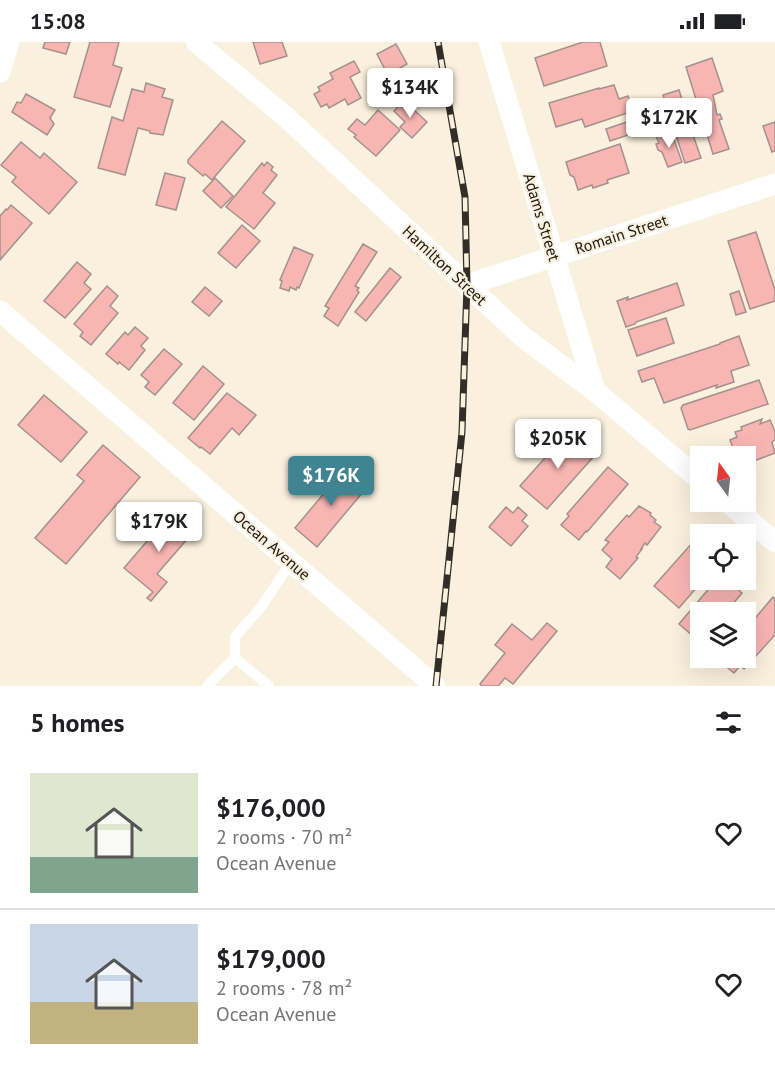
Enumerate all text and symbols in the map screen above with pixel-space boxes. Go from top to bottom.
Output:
text: 15:08 [30,7,86,35]
pin: $134K [368,68,452,119]
text: $134K [381,74,439,100]
pin: $172K [627,98,711,149]
text: $172K [640,104,698,130]
street label: Adams Street [519,171,565,264]
street label: Romain Street [572,209,670,258]
street label: Hamilton Street [399,221,492,310]
pin: $205K [516,419,600,470]
text: $205K [529,425,587,451]
north arrow [690,446,756,512]
map controls [690,446,756,668]
pin: $176K [289,456,373,507]
text: $176K [302,462,360,488]
pin: $179K [117,502,201,553]
street label: Ocean Avenue [229,506,315,584]
text: $179K [130,508,188,534]
button: locate [690,524,756,590]
button: layers [690,602,756,668]
text: 5 homes [30,706,125,739]
icon: filters [712,706,745,739]
text: $176,000 [216,791,326,824]
icon: home [78,797,150,869]
icon: heart [712,817,745,850]
text: 2 rooms · 70 m² [216,824,352,850]
text: Ocean Avenue [216,850,336,876]
text: $179,000 [216,942,326,975]
icon: home [78,948,150,1020]
icon: heart [712,968,745,1001]
text: 2 rooms · 78 m² [216,975,352,1001]
text: Ocean Avenue [216,1001,336,1027]

